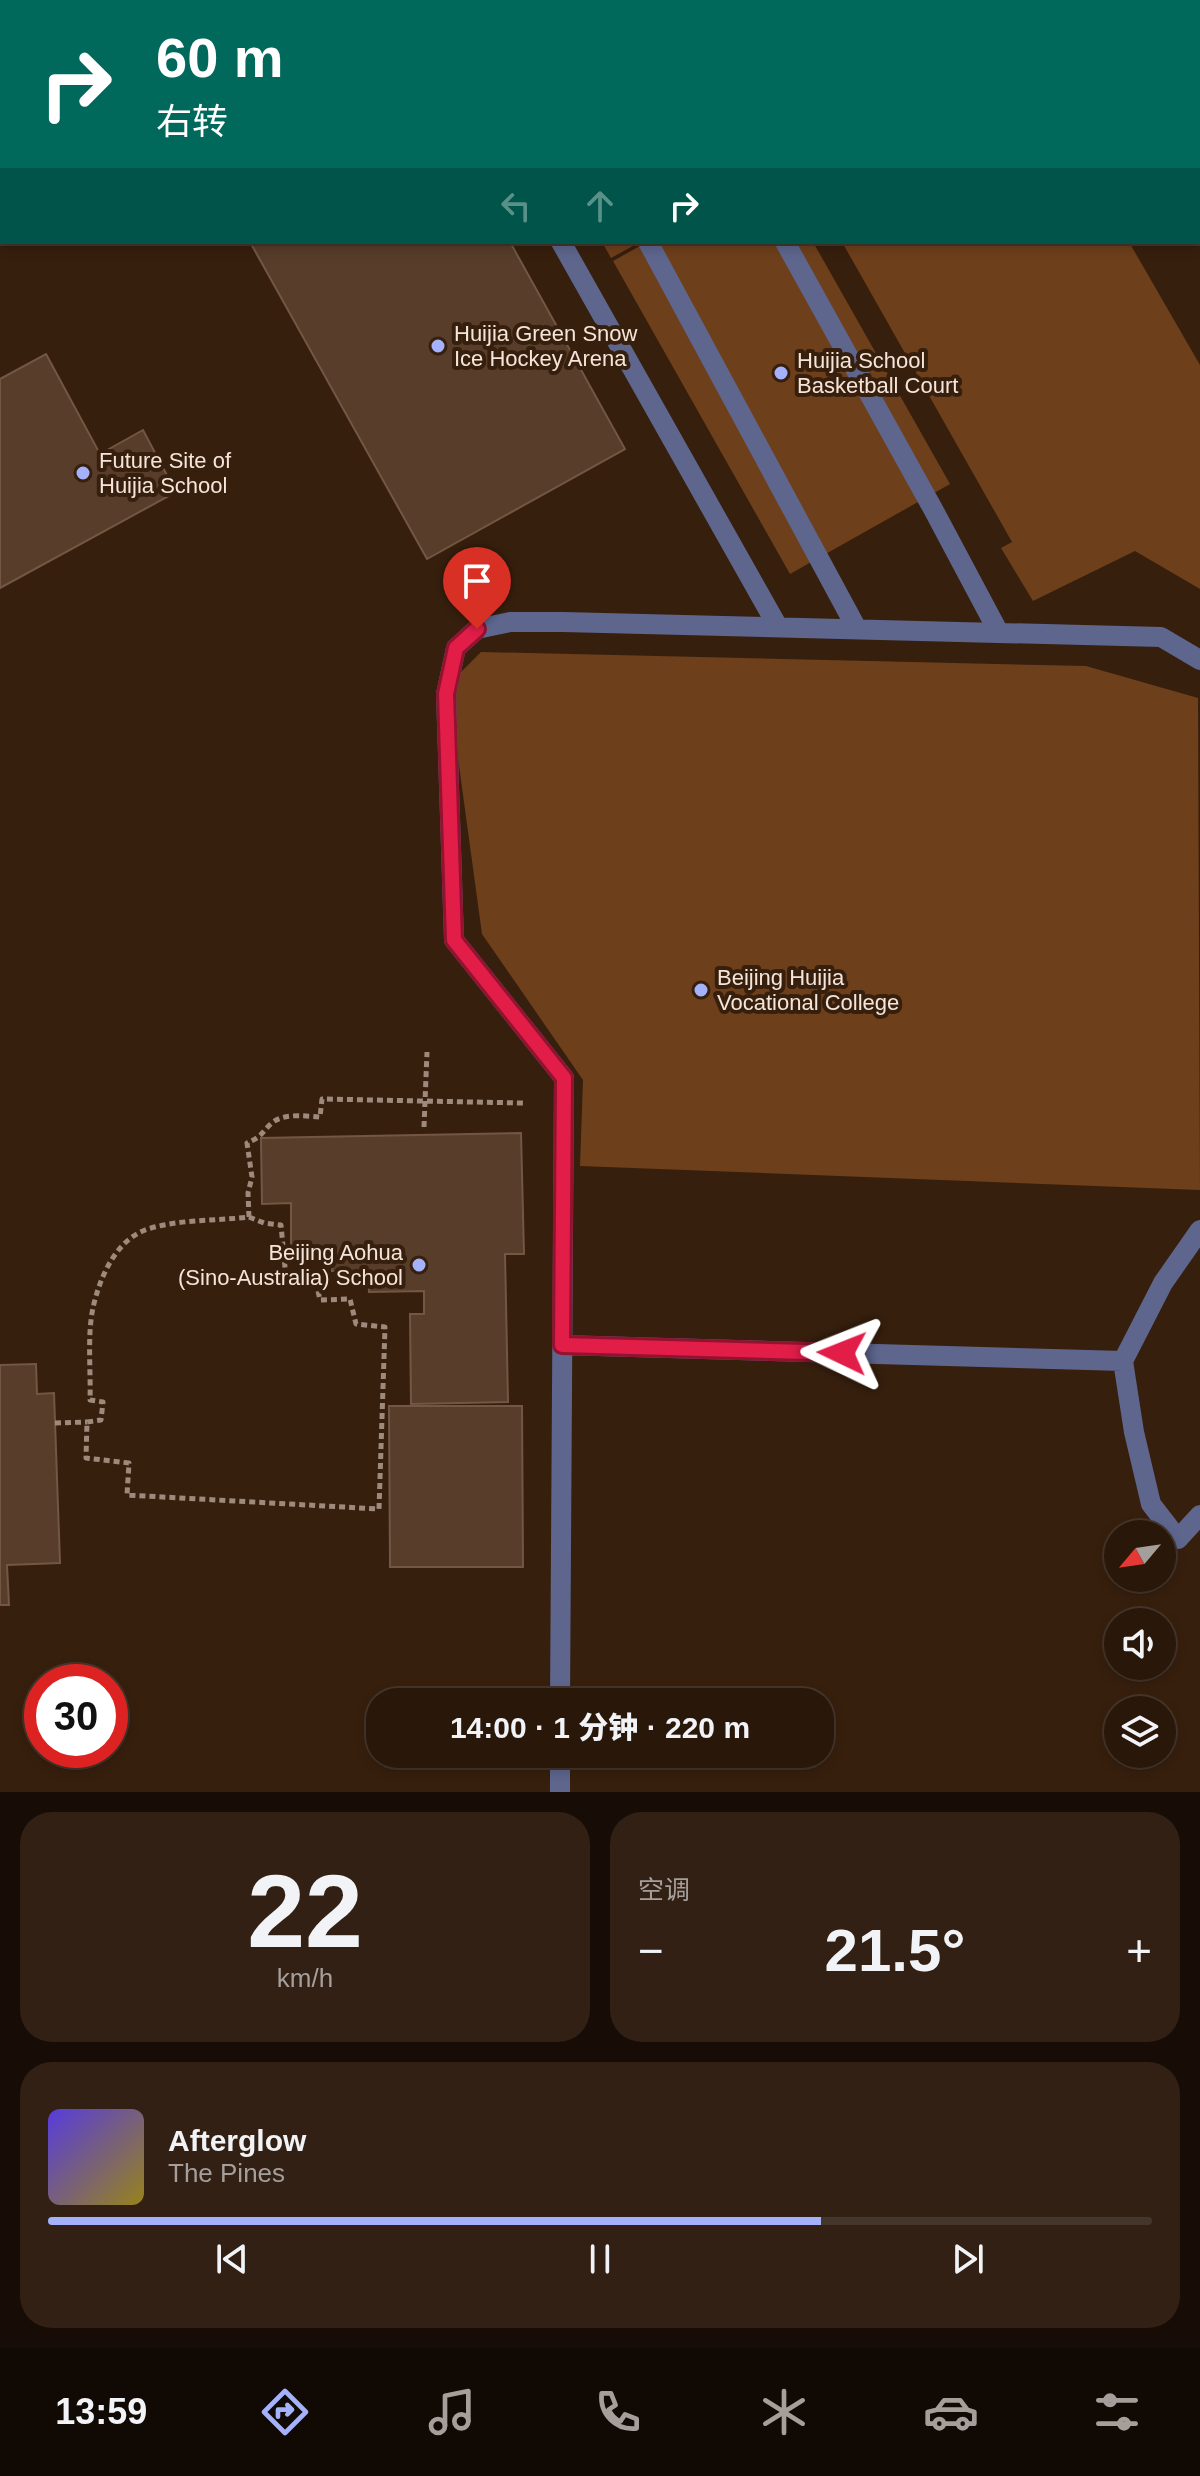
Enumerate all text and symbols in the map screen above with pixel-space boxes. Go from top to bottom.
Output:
text: 60 m [156,26,284,89]
icon: right [24,32,128,136]
text: 右转 [156,101,228,142]
icon: left [494,184,538,228]
icon: ahead [578,184,622,228]
icon: right [662,184,706,228]
place label: Huijia Green Snow Ice Hockey Arena [454,321,638,371]
marker: Huijia Green Snow Ice Hockey Arena [429,337,447,355]
place label: Huijia School Basketball Court [797,348,958,398]
marker: Huijia School Basketball Court [772,364,790,382]
place label: Future Site of Huijia School [99,448,232,498]
marker: Future Site of Huijia School [74,464,92,482]
pin [443,547,511,629]
icon: arrive [455,559,499,603]
place label: Beijing Huijia Vocational College [717,965,899,1015]
marker: Beijing Huijia Vocational College [692,981,710,999]
place label: Beijing Aohua (Sino-Australia) School [178,1240,404,1290]
marker: Beijing Aohua (Sino-Australia) School [410,1256,428,1274]
position arrow [800,1311,884,1395]
north arrow [1104,1520,1176,1592]
map controls [1104,1520,1176,1768]
button: sound [1104,1608,1176,1680]
speed limit sign: 30 [24,1664,128,1768]
button: layers [1104,1696,1176,1768]
text: 14:00 · 1 分钟 · 220 m [450,1711,750,1744]
text: 22 [247,1853,363,1969]
text: 空调 [638,1875,690,1905]
text: 21.5° [825,1917,965,1984]
text: − [638,1926,664,1975]
text: + [1126,1926,1152,1975]
text: km/h [277,1963,333,1993]
text: Afterglow [168,2124,306,2157]
text: The Pines [168,2158,285,2188]
icon: previous [210,2237,254,2281]
icon: pause [578,2237,622,2281]
icon: next [946,2237,990,2281]
icon: directions [257,2384,313,2440]
icon: music [424,2384,480,2440]
icon: phone [590,2384,646,2440]
icon: climate [756,2384,812,2440]
icon: car [923,2384,979,2440]
icon: filters [1089,2384,1145,2440]
text: 13:59 [55,2391,147,2432]

